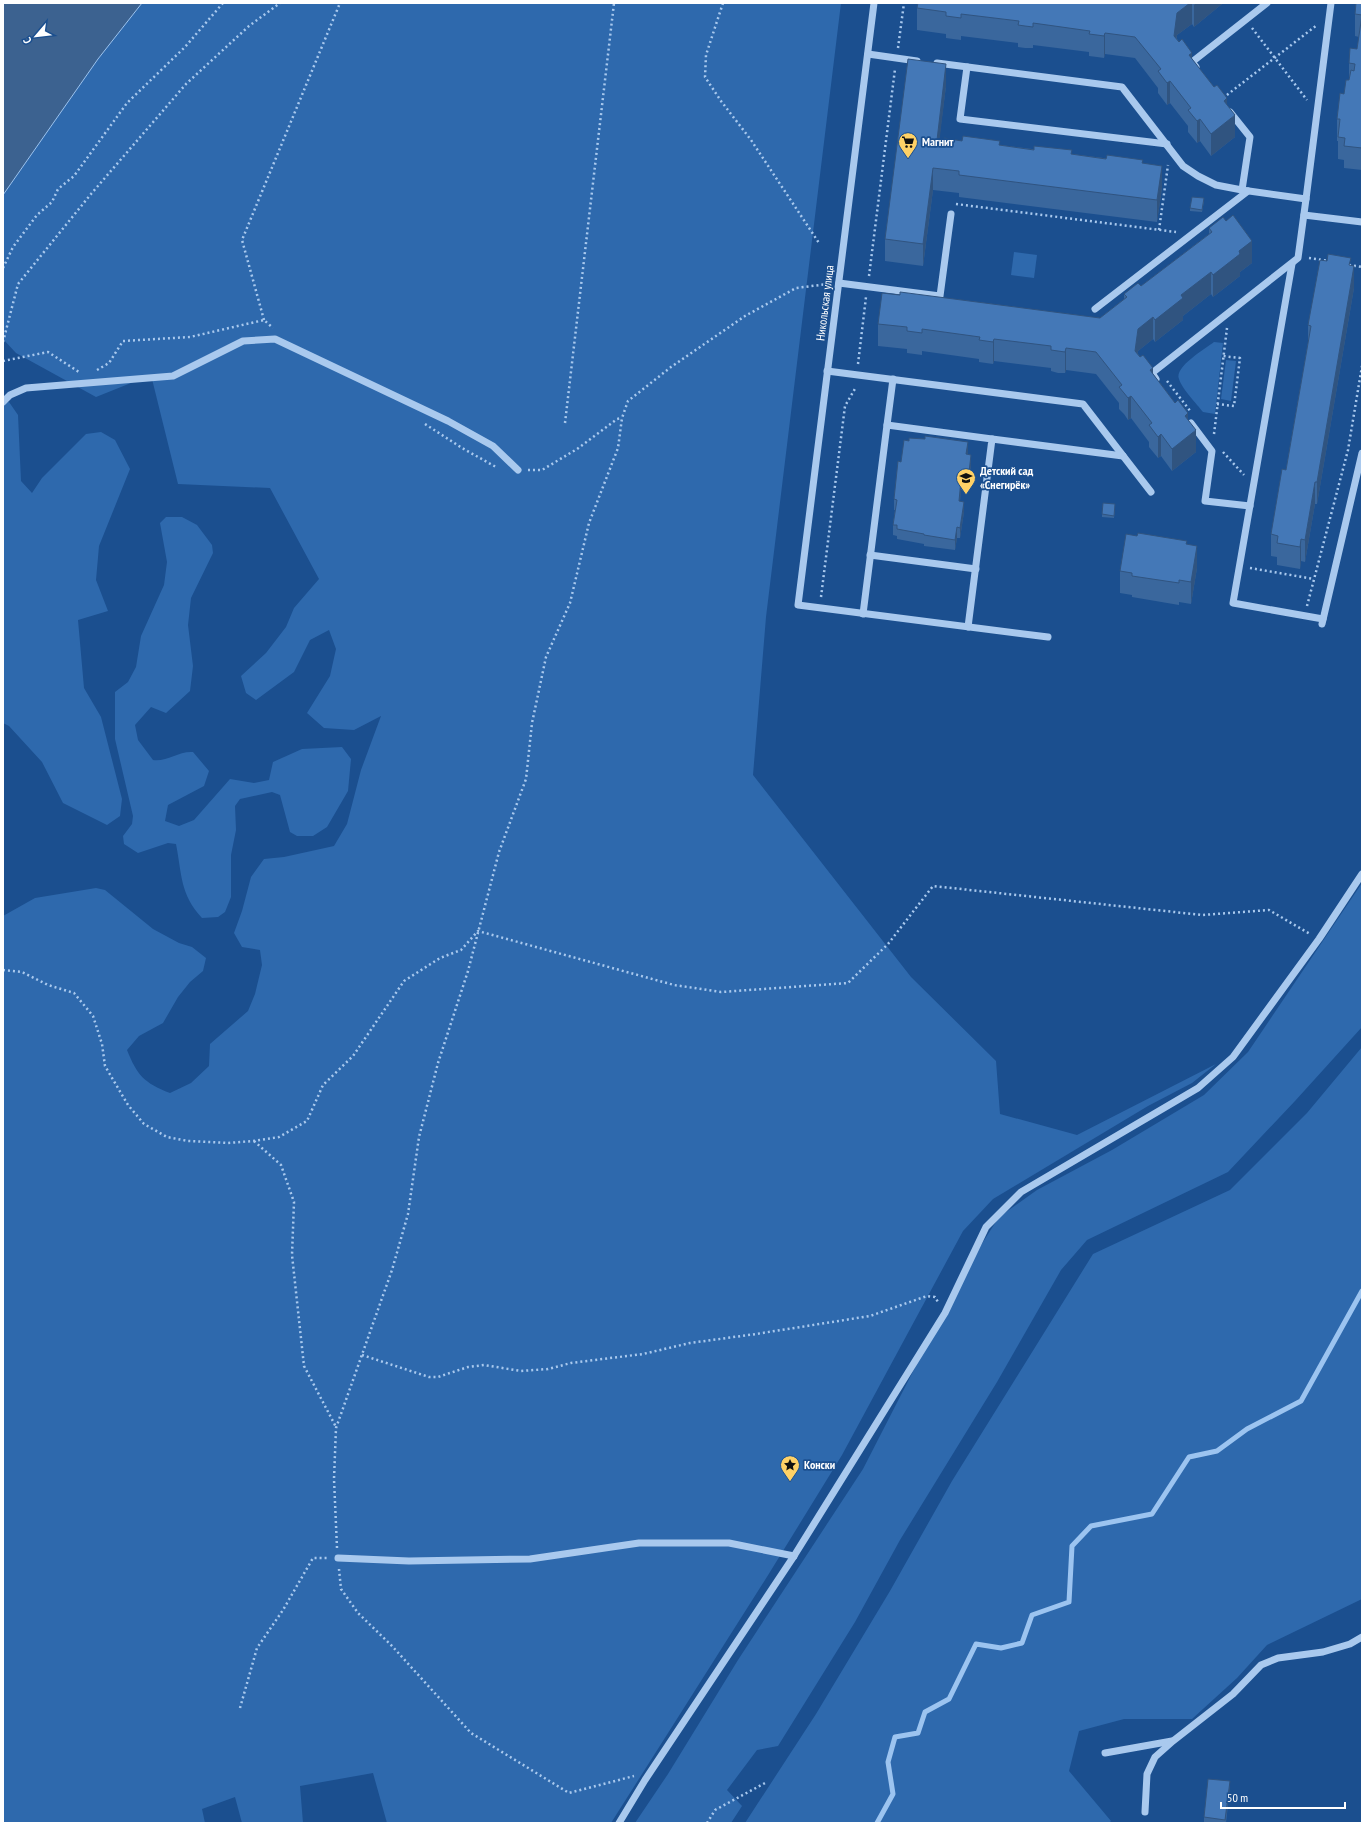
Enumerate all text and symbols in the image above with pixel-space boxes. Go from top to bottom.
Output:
north arrow [16,16,56,56]
text: С [20,35,35,46]
supermarket icon: Магнит [897,131,919,159]
place label: Магнит [922,134,954,149]
street label: Никольская улица [812,264,837,342]
place label: Детский сад «Снегирёк» [980,463,1033,492]
school or university icon: Детский сад «Снегирёк» [955,467,977,495]
place icon: Конски [779,1454,801,1482]
place label: Конски [804,1457,835,1472]
scale bar [1221,1784,1345,1810]
text: 50 m [1227,1790,1248,1805]

